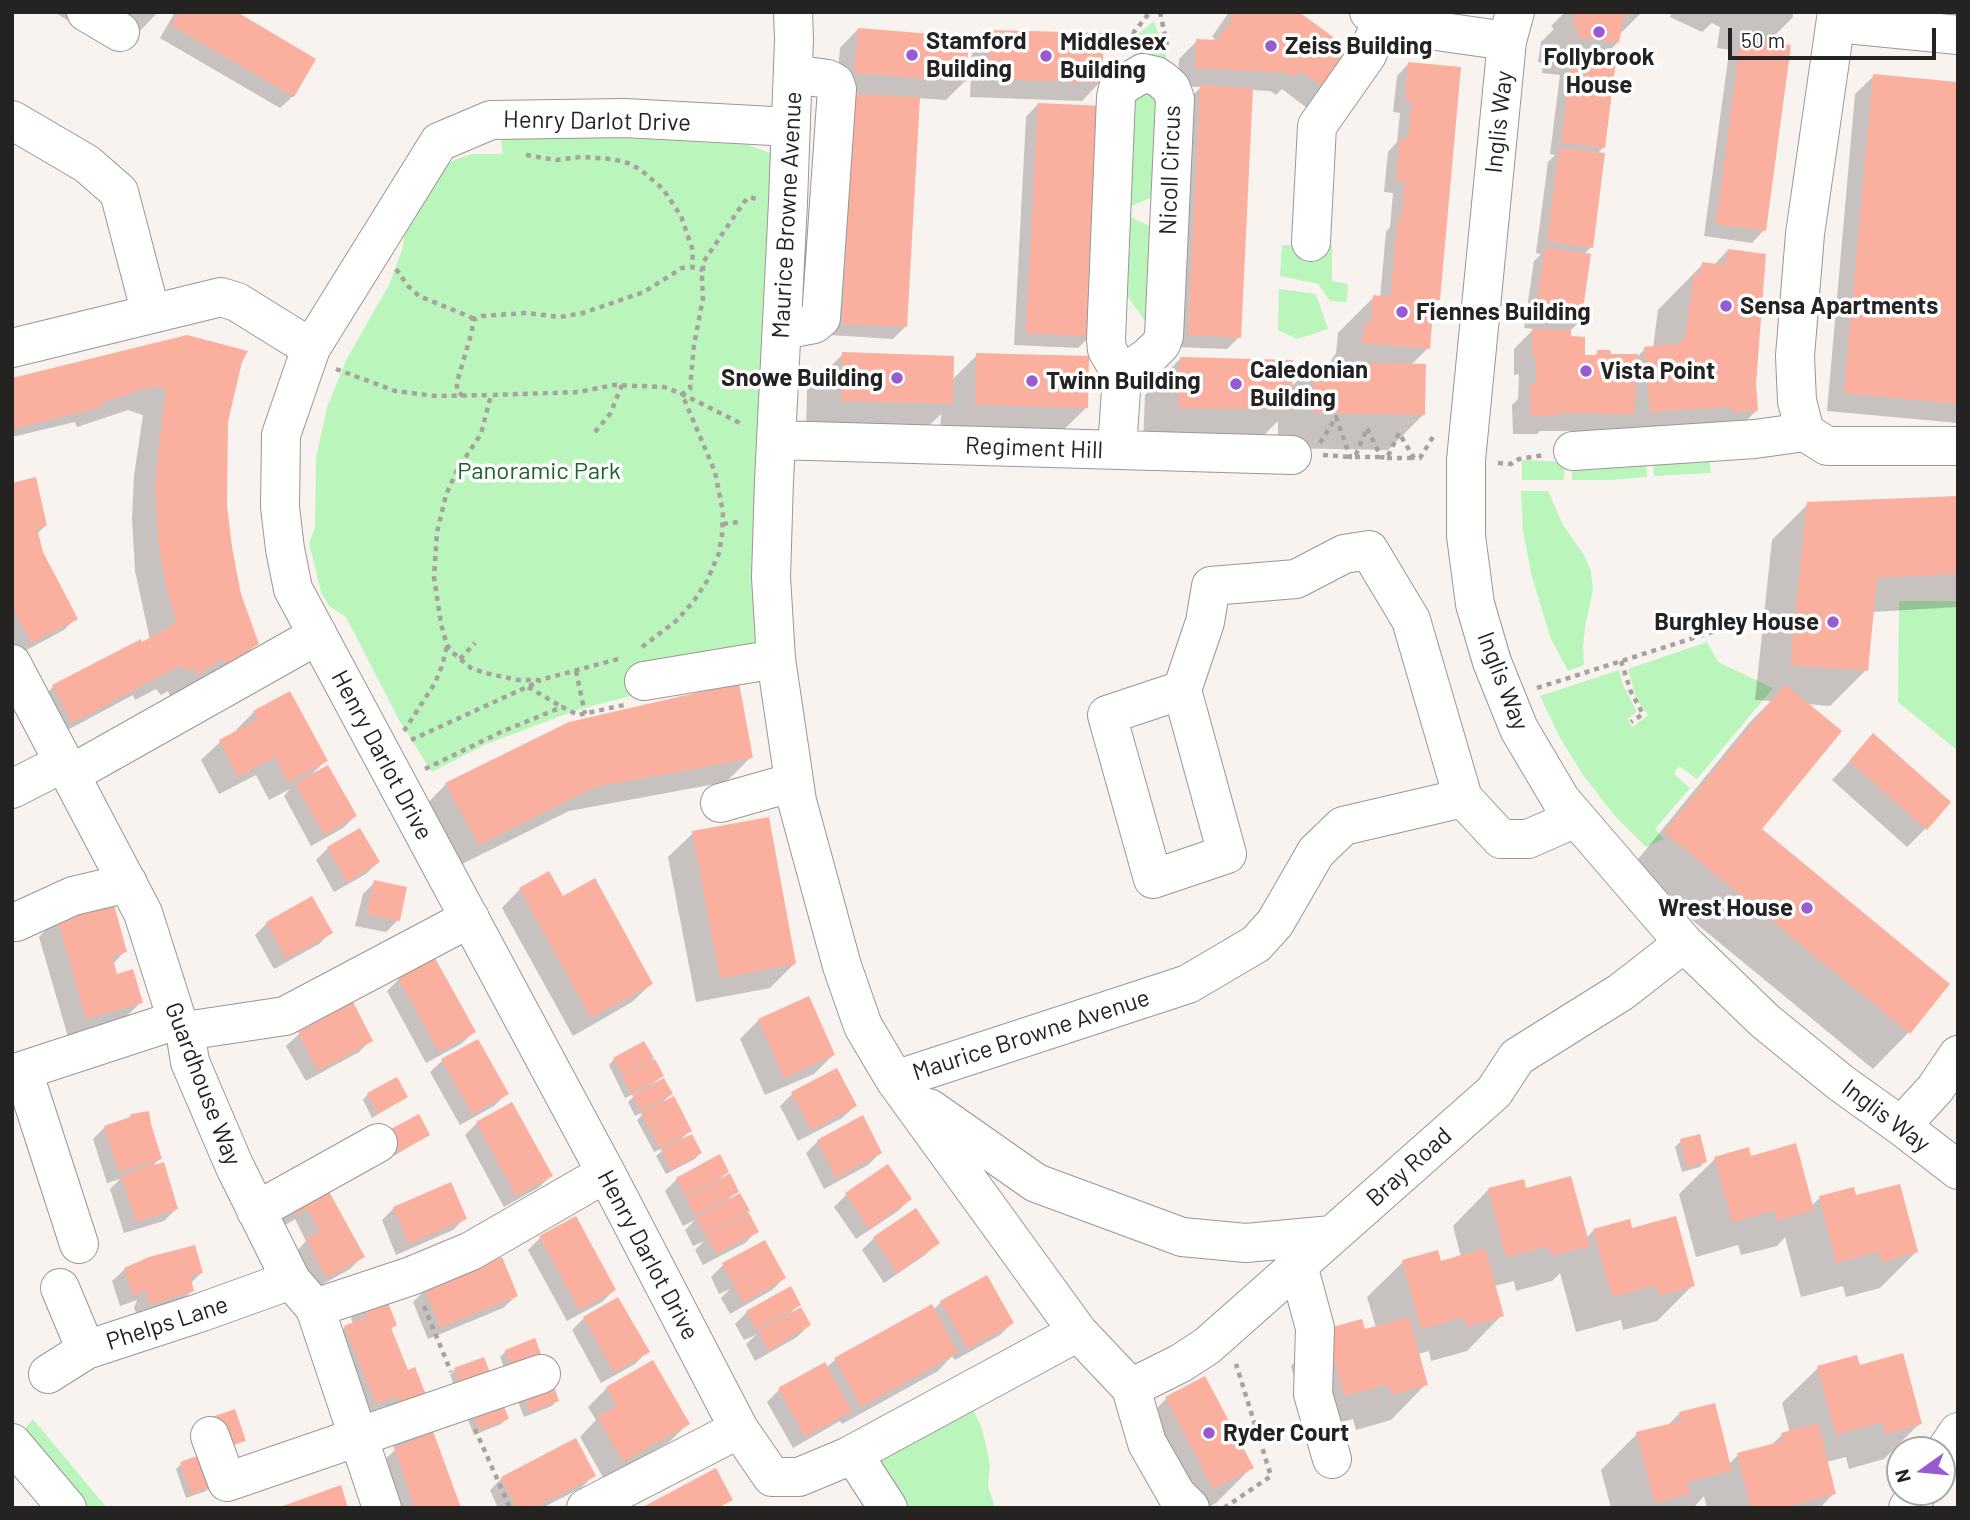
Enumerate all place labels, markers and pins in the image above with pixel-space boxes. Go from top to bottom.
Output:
marker: Follybrook House [1591,24,1607,40]
place label: Stamford Building [926,27,1026,83]
place label: Middlesex Building [1060,28,1167,84]
place label: Zeiss Building [1285,32,1432,60]
marker: Zeiss Building [1263,38,1279,54]
place label: Follybrook House [1543,43,1655,99]
marker: Stamford Building [904,47,920,63]
marker: Middlesex Building [1038,48,1054,64]
place label: Sensa Apartments [1740,292,1938,320]
place label: Fiennes Building [1416,298,1591,326]
marker: Sensa Apartments [1718,298,1734,314]
marker: Fiennes Building [1394,304,1410,320]
place label: Caledonian Building [1250,356,1368,412]
place label: Vista Point [1600,357,1715,385]
marker: Vista Point [1578,363,1594,379]
place label: Snowe Building [721,364,883,392]
place label: Twinn Building [1046,367,1201,395]
marker: Snowe Building [889,370,905,386]
marker: Twinn Building [1024,373,1040,389]
marker: Caledonian Building [1228,376,1244,392]
place label: Burghley House [1654,608,1819,636]
marker: Burghley House [1825,614,1841,630]
place label: Wrest House [1658,894,1793,922]
marker: Wrest House [1799,900,1815,916]
place label: Ryder Court [1223,1419,1349,1447]
marker: Ryder Court [1201,1425,1217,1441]

